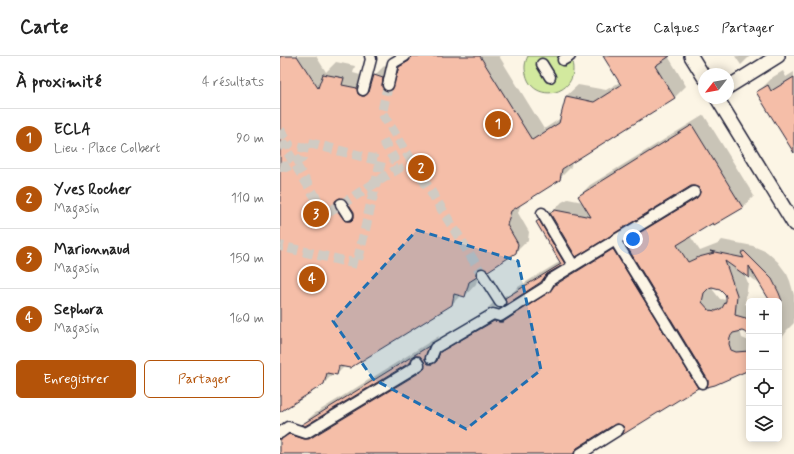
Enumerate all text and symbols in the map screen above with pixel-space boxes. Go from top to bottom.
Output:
text: Carte [20,15,69,40]
text: Carte [595,19,631,37]
text: Calques [653,19,699,37]
text: Partager [721,19,774,37]
north arrow [698,68,734,104]
text: À proximité [16,71,101,93]
text: 4 résultats [202,74,264,91]
pin: 1 [485,109,511,139]
text: ECLA [54,120,91,140]
text: 1 [26,130,32,147]
text: 90 m [236,130,264,147]
text: Lieu · Place Colbert [54,140,160,157]
pin: 2 [408,153,434,183]
text: Yves Rocher [54,180,132,200]
text: 2 [26,190,32,207]
text: 110 m [231,190,264,207]
pin: 3 [303,199,329,229]
text: Magasin [54,200,99,217]
your location [623,229,643,249]
text: Marionnaud [54,240,130,260]
text: 3 [26,250,32,267]
text: 150 m [230,250,264,267]
text: Magasin [54,260,99,277]
pin: 4 [299,264,325,294]
map controls [746,298,782,442]
button: + [746,298,782,334]
text: Sephora [54,300,103,320]
text: 4 [25,310,33,327]
text: 160 m [229,310,264,327]
text: Magasin [54,320,99,337]
button: − [746,334,782,370]
button: Enregistrer [16,360,136,398]
button: Partager [144,360,264,398]
button: locate [746,370,782,406]
button: layers [746,406,782,442]

